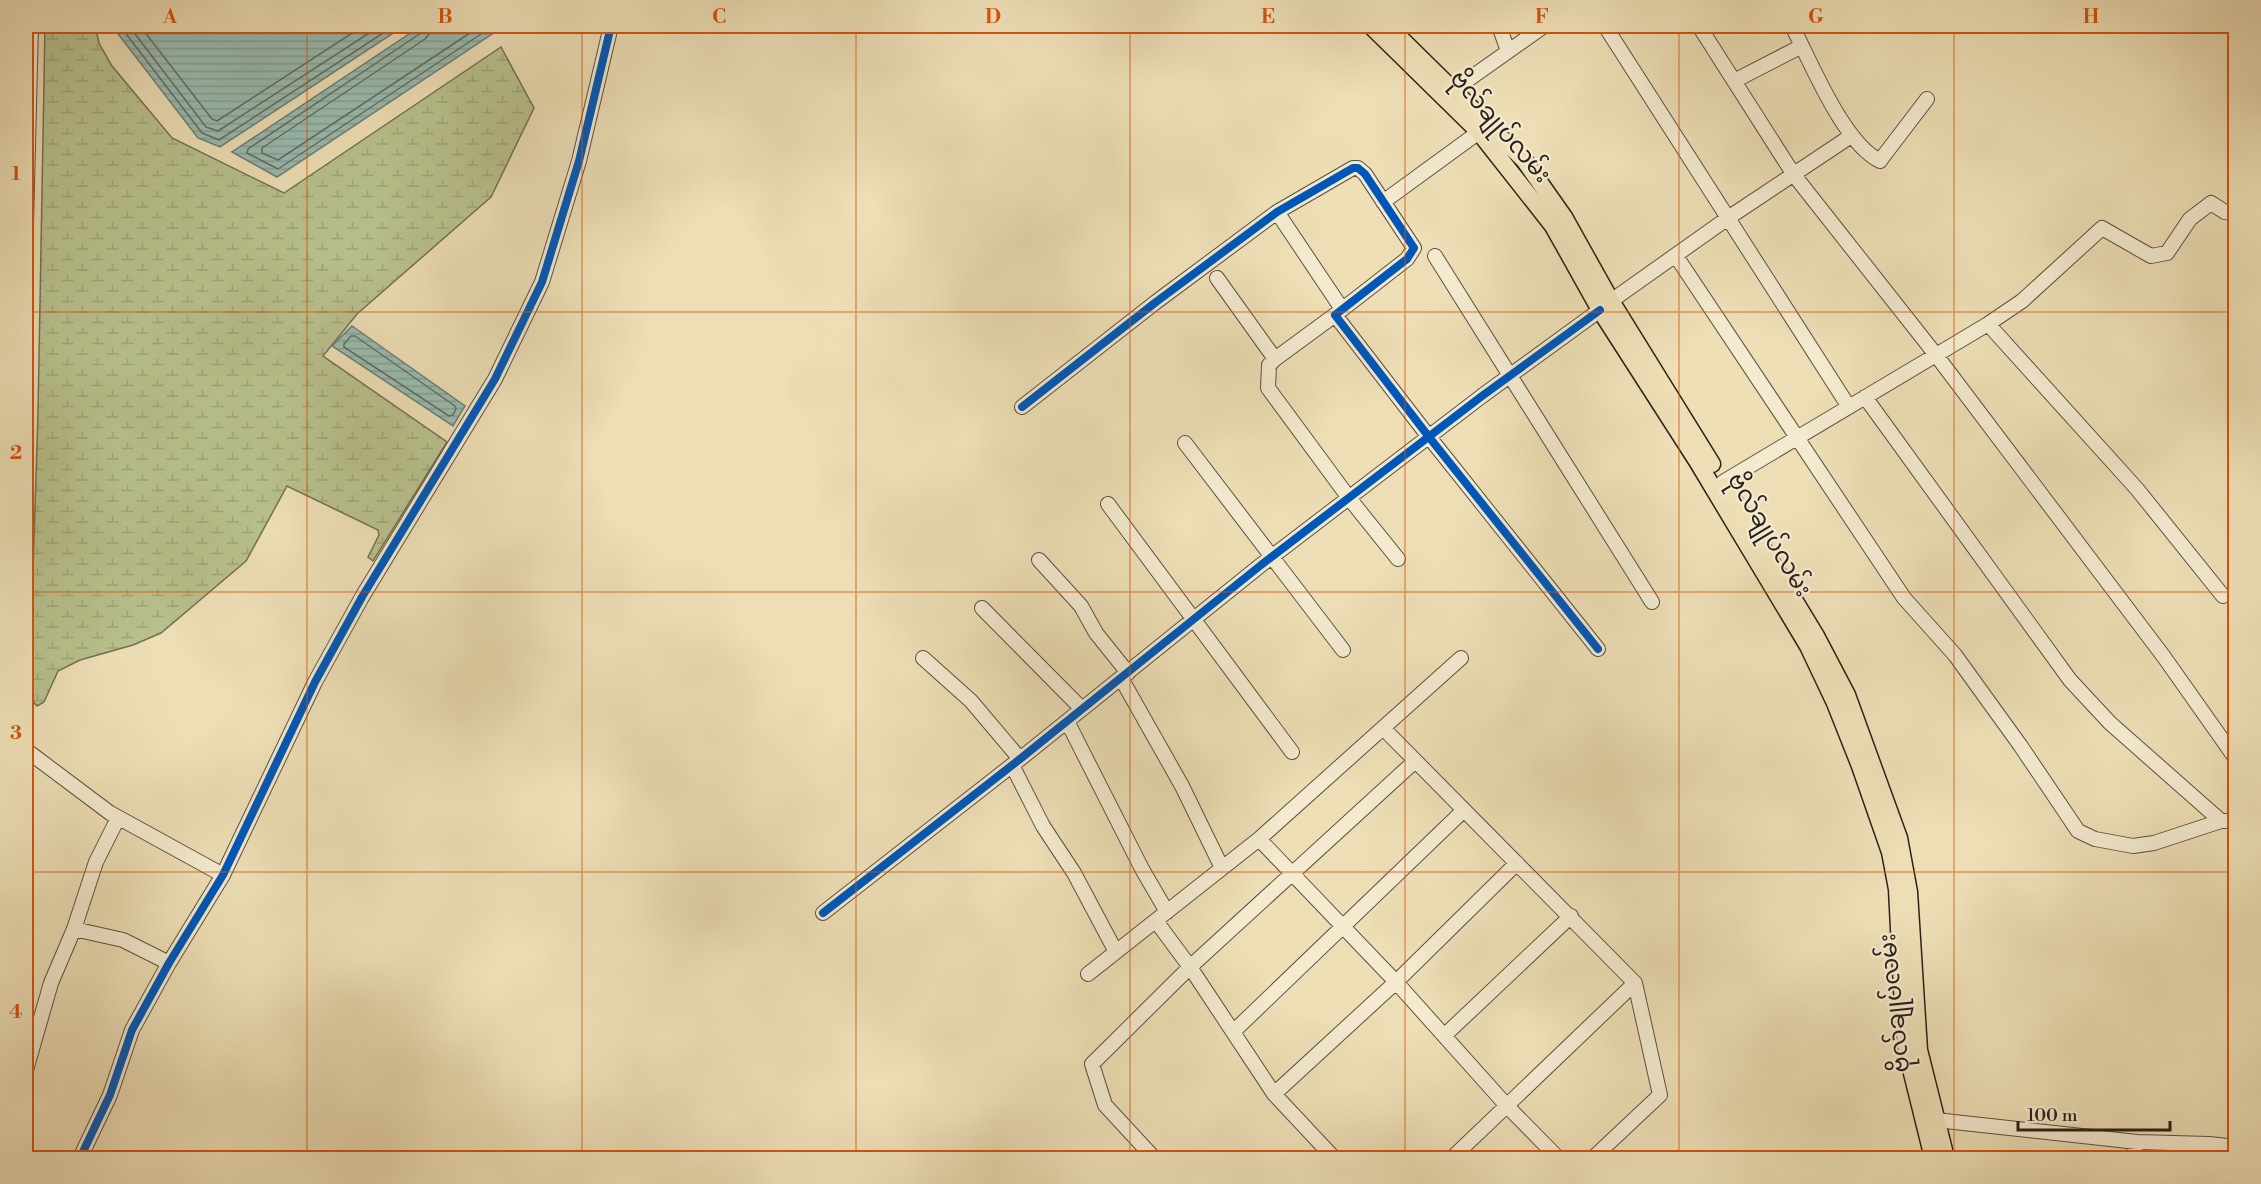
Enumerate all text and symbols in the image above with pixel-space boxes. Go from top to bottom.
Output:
text: A [162,5,178,30]
text: B [437,5,453,30]
text: C [712,5,726,30]
text: D [985,5,1001,30]
text: E [1261,5,1275,30]
text: F [1535,5,1549,30]
text: G [1808,5,1824,30]
text: H [2083,5,2100,30]
street label: ဗိုလ်ချုပ်လမ်း [1441,63,1559,192]
text: 1 [11,162,21,187]
text: 2 [10,441,22,466]
street label: ဗိုလ်ချုပ်လမ်း [1718,466,1820,604]
text: 3 [10,721,22,746]
street label: ဗိုလ်ချုပ်လမ်း [1871,932,1920,1074]
text: 4 [9,1000,23,1025]
scale bar [2018,1094,2170,1132]
text: 100 m [2027,1104,2078,1127]

